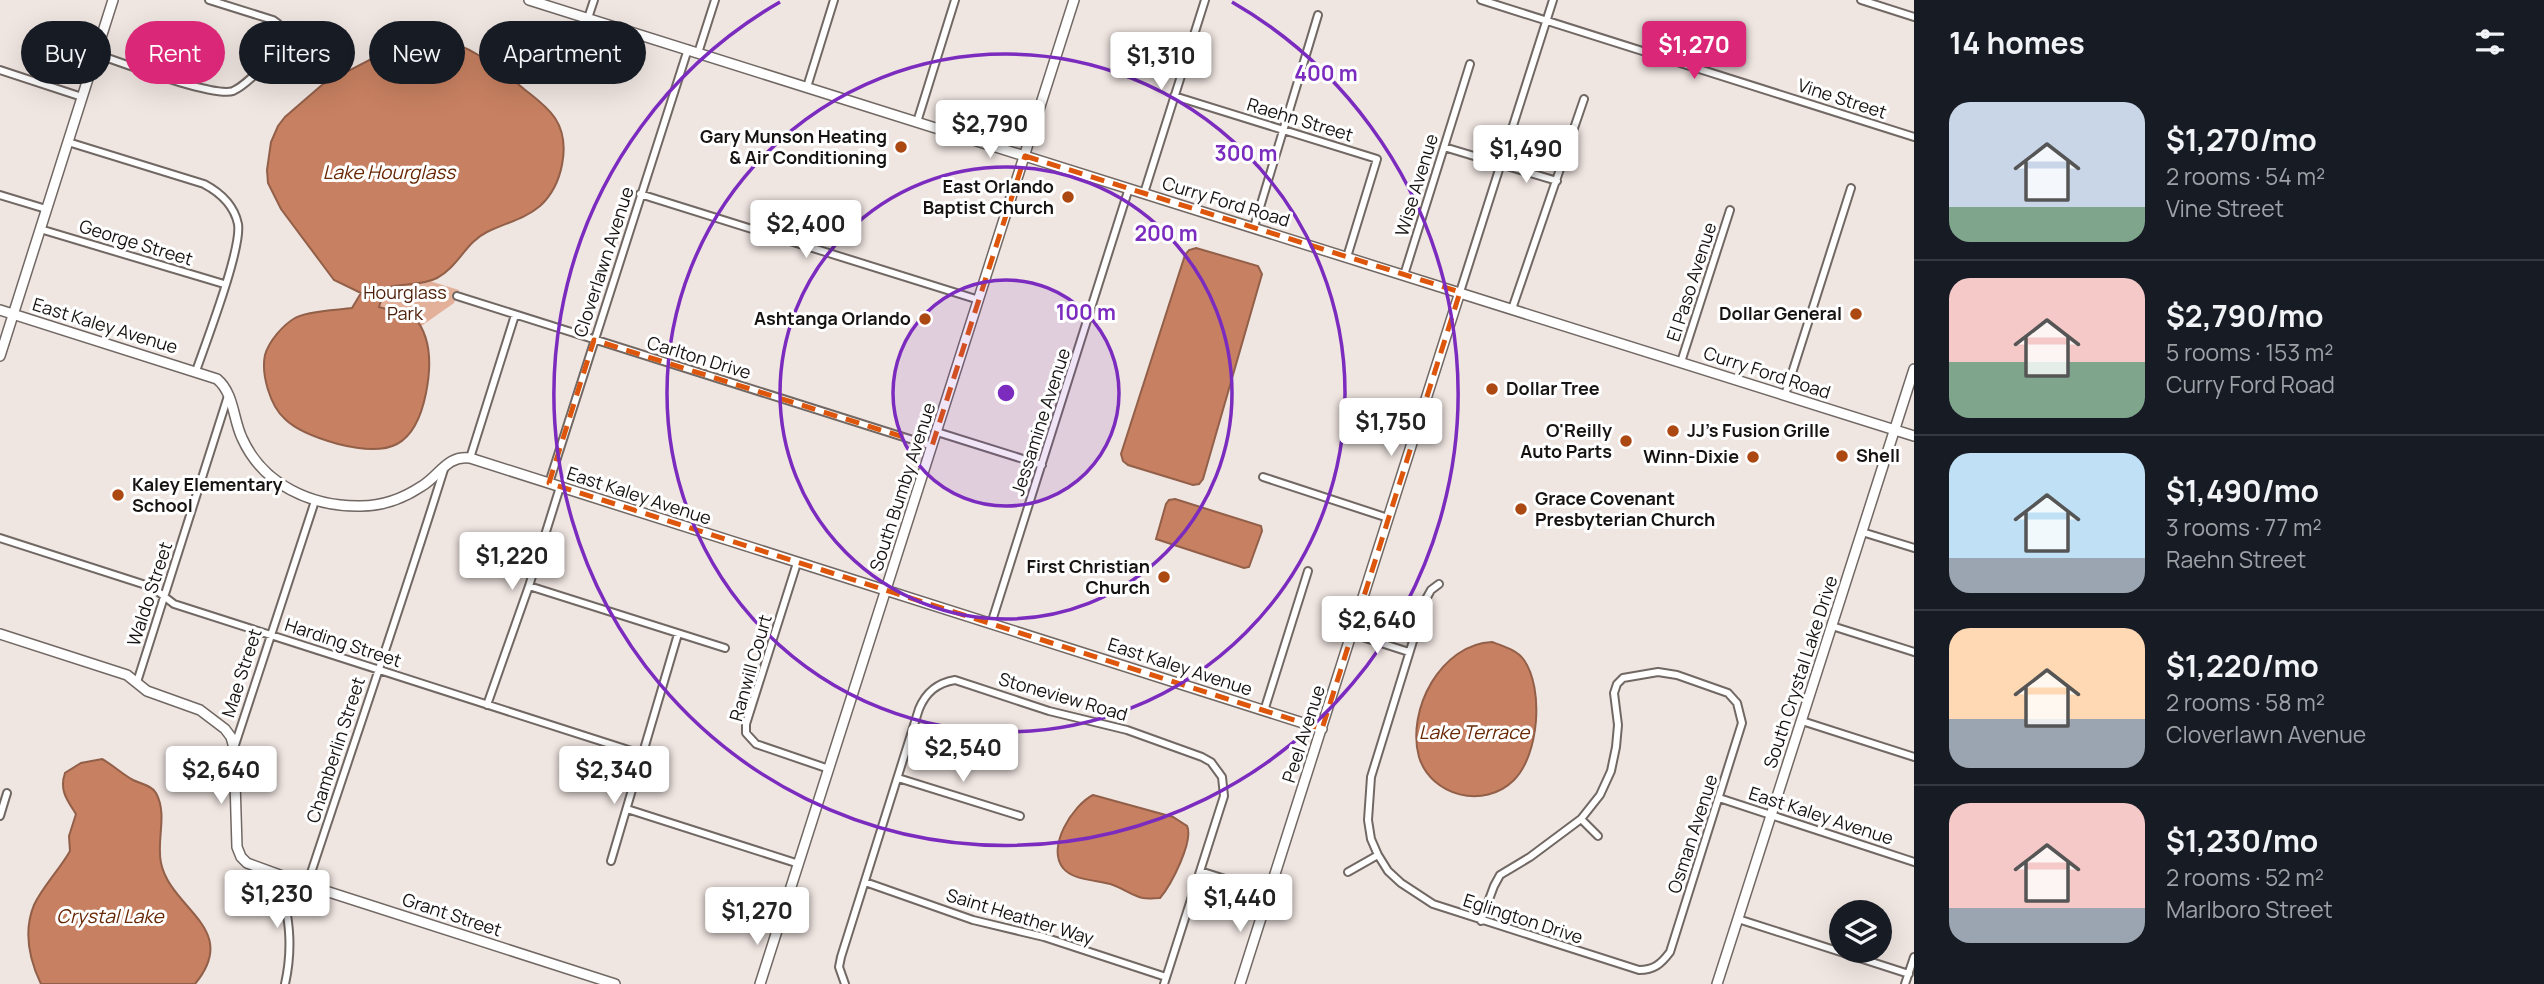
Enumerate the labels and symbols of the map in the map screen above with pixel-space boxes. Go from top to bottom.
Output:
pin: $1,270 [1637,22,1751,81]
pin: $1,310 [1104,32,1218,92]
text: 400 m [1294,59,1358,87]
street label: Vine Street [1795,72,1890,124]
street label: Raehn Street [1244,92,1356,147]
pin: $2,790 [933,100,1047,160]
place label: Gary Munson Heating & Air Conditioning [700,124,887,169]
pin: $1,490 [1469,125,1583,185]
street label: Wise Avenue [1389,131,1443,239]
marker: Gary Munson Heating & Air Conditioning [893,139,909,155]
text: 300 m [1215,139,1277,167]
water label: Lake Hourglass [323,159,457,185]
street label: Curry Ford Road [1160,170,1293,232]
place label: East Orlando Baptist Church [923,174,1054,219]
street label: Cloverlawn Avenue [567,183,639,340]
marker: East Orlando Baptist Church [1060,189,1076,205]
pin: $2,400 [749,201,863,260]
street label: George Street [77,213,196,271]
text: 200 m [1134,219,1198,247]
street label: El Paso Avenue [1661,219,1722,344]
park label: Hourglass Park [363,280,447,325]
street label: East Kaley Avenue [30,292,181,359]
text: 100 m [1056,298,1116,326]
place label: Dollar General [1719,301,1842,325]
place label: Ashtanga Orlando [754,306,911,330]
marker: Dollar General [1848,306,1864,322]
marker: Ashtanga Orlando [917,311,933,327]
street label: Carlton Drive [644,330,754,384]
street label: Curry Ford Road [1701,340,1834,404]
street label: Jessamine Avenue [1005,345,1075,498]
place label: Dollar Tree [1506,376,1600,400]
centre of rings [994,381,1018,405]
marker: Dollar Tree [1484,381,1500,397]
pin: $1,750 [1334,398,1448,458]
street label: South Bumby Avenue [863,399,941,574]
place label: O'Reilly Auto Parts [1520,418,1612,463]
place label: JJ's Fusion Grille [1687,418,1830,442]
marker: JJ's Fusion Grille [1665,423,1681,439]
marker: O'Reilly Auto Parts [1618,433,1634,449]
place label: Shell [1856,443,1900,467]
place label: Winn-Dixie [1643,444,1739,468]
marker: Shell [1834,448,1850,464]
marker: Winn-Dixie [1745,449,1761,465]
street label: East Kaley Avenue [564,460,715,530]
place label: Kaley Elementary School [132,472,283,517]
place label: Grace Covenant Presbyterian Church [1535,486,1715,531]
marker: Kaley Elementary School [110,487,126,503]
marker: Grace Covenant Presbyterian Church [1513,501,1529,517]
pin: $1,220 [455,532,569,592]
street label: Waldo Street [121,539,177,649]
place label: First Christian Church [1027,554,1150,599]
marker: First Christian Church [1156,569,1172,585]
street label: South Crystal Lake Drive [1758,572,1843,771]
pin: $2,640 [1320,596,1434,656]
street label: Harding Street [282,612,405,672]
street label: Ranwill Court [723,612,777,724]
street label: Mae Street [215,625,267,720]
street label: East Kaley Avenue [1105,631,1256,701]
street label: Stoneview Road [996,666,1130,726]
street label: Chamberlin Street [300,674,370,826]
street label: Peel Avenue [1276,682,1330,786]
water label: Lake Terrace [1419,719,1531,745]
pin: $2,540 [906,724,1020,784]
pin: $2,640 [164,746,278,806]
pin: $2,340 [557,746,671,806]
street label: Osman Avenue [1662,771,1723,896]
street label: East Kaley Avenue [1746,780,1897,850]
pin: $1,230 [220,870,334,930]
pin: $1,440 [1183,874,1297,934]
street label: Saint Heather Way [944,882,1097,950]
street label: Grant Street [400,887,505,941]
street label: Eglington Drive [1460,887,1586,949]
pin: $1,270 [700,888,814,947]
water label: Crystal Lake [56,903,166,929]

